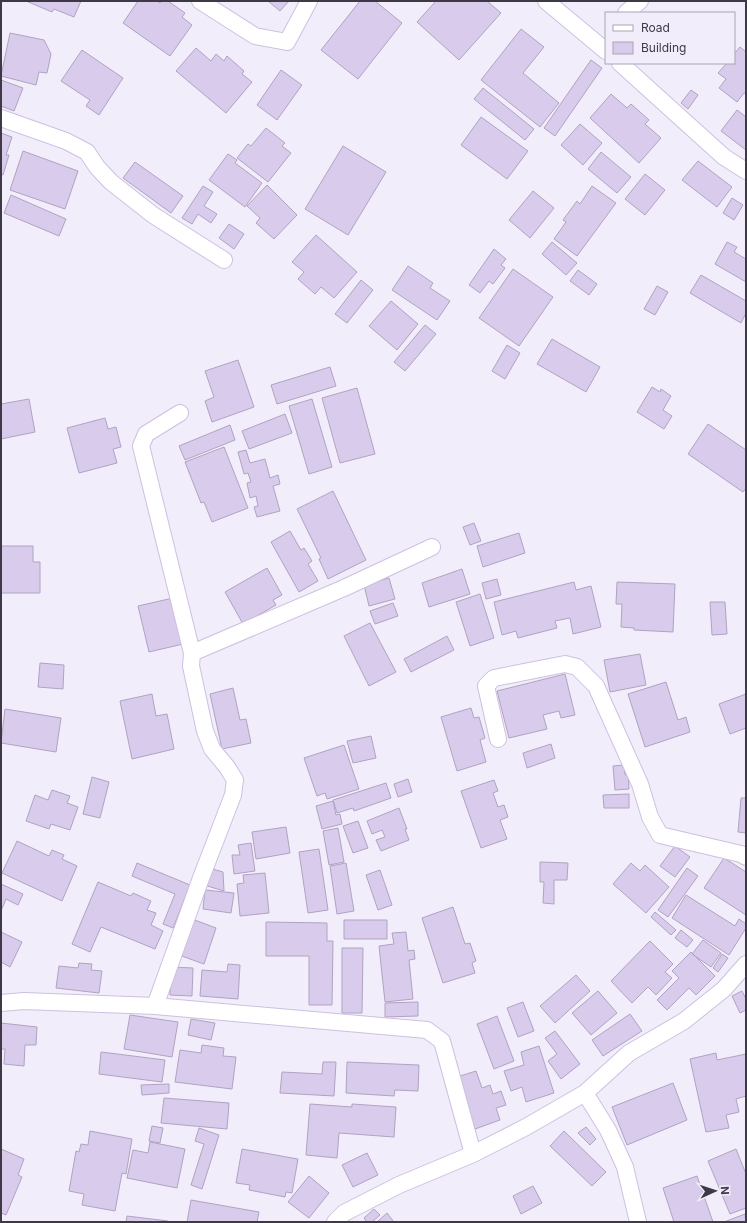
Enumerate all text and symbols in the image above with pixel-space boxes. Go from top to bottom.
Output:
legend [605,12,735,64]
text: Road [641,20,670,35]
text: Building [641,40,686,55]
north arrow [695,1171,735,1211]
text: N [718,1186,732,1195]

